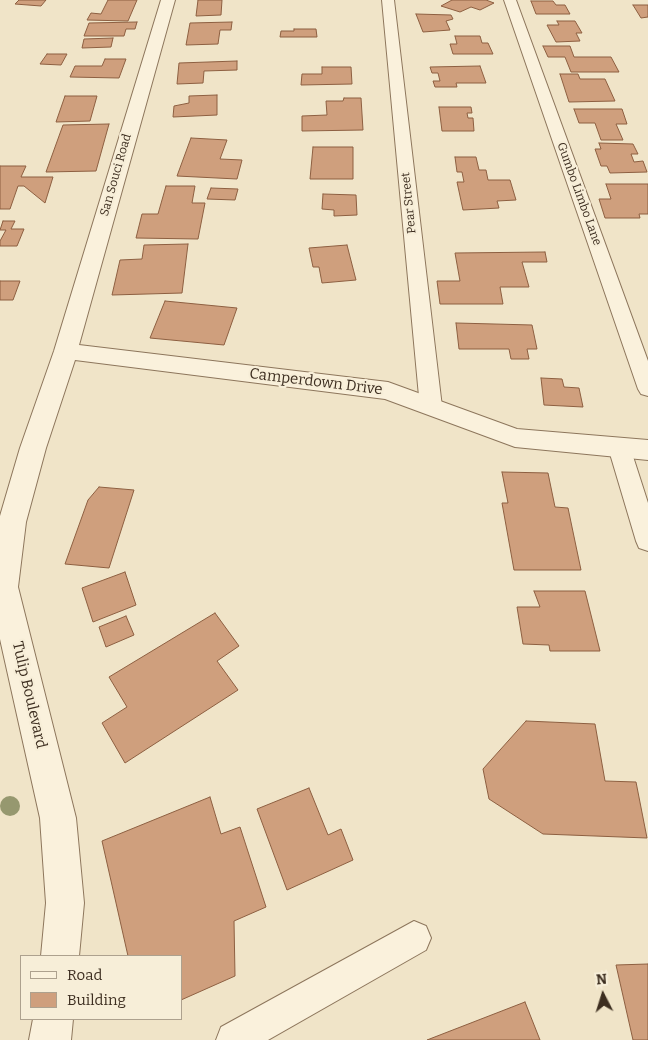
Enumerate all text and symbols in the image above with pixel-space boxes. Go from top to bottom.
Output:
street label: San Souci Road [97,132,135,218]
street label: Gumbo Limbo Lane [554,140,604,248]
street label: Pear Street [399,172,419,234]
street label: Camperdown Drive [248,365,384,399]
street label: Tulip Boulevard [8,640,50,750]
legend [20,955,182,1020]
text: Road [67,966,102,984]
north arrow [578,970,628,1020]
text: N [596,971,608,988]
text: Building [67,991,126,1009]

